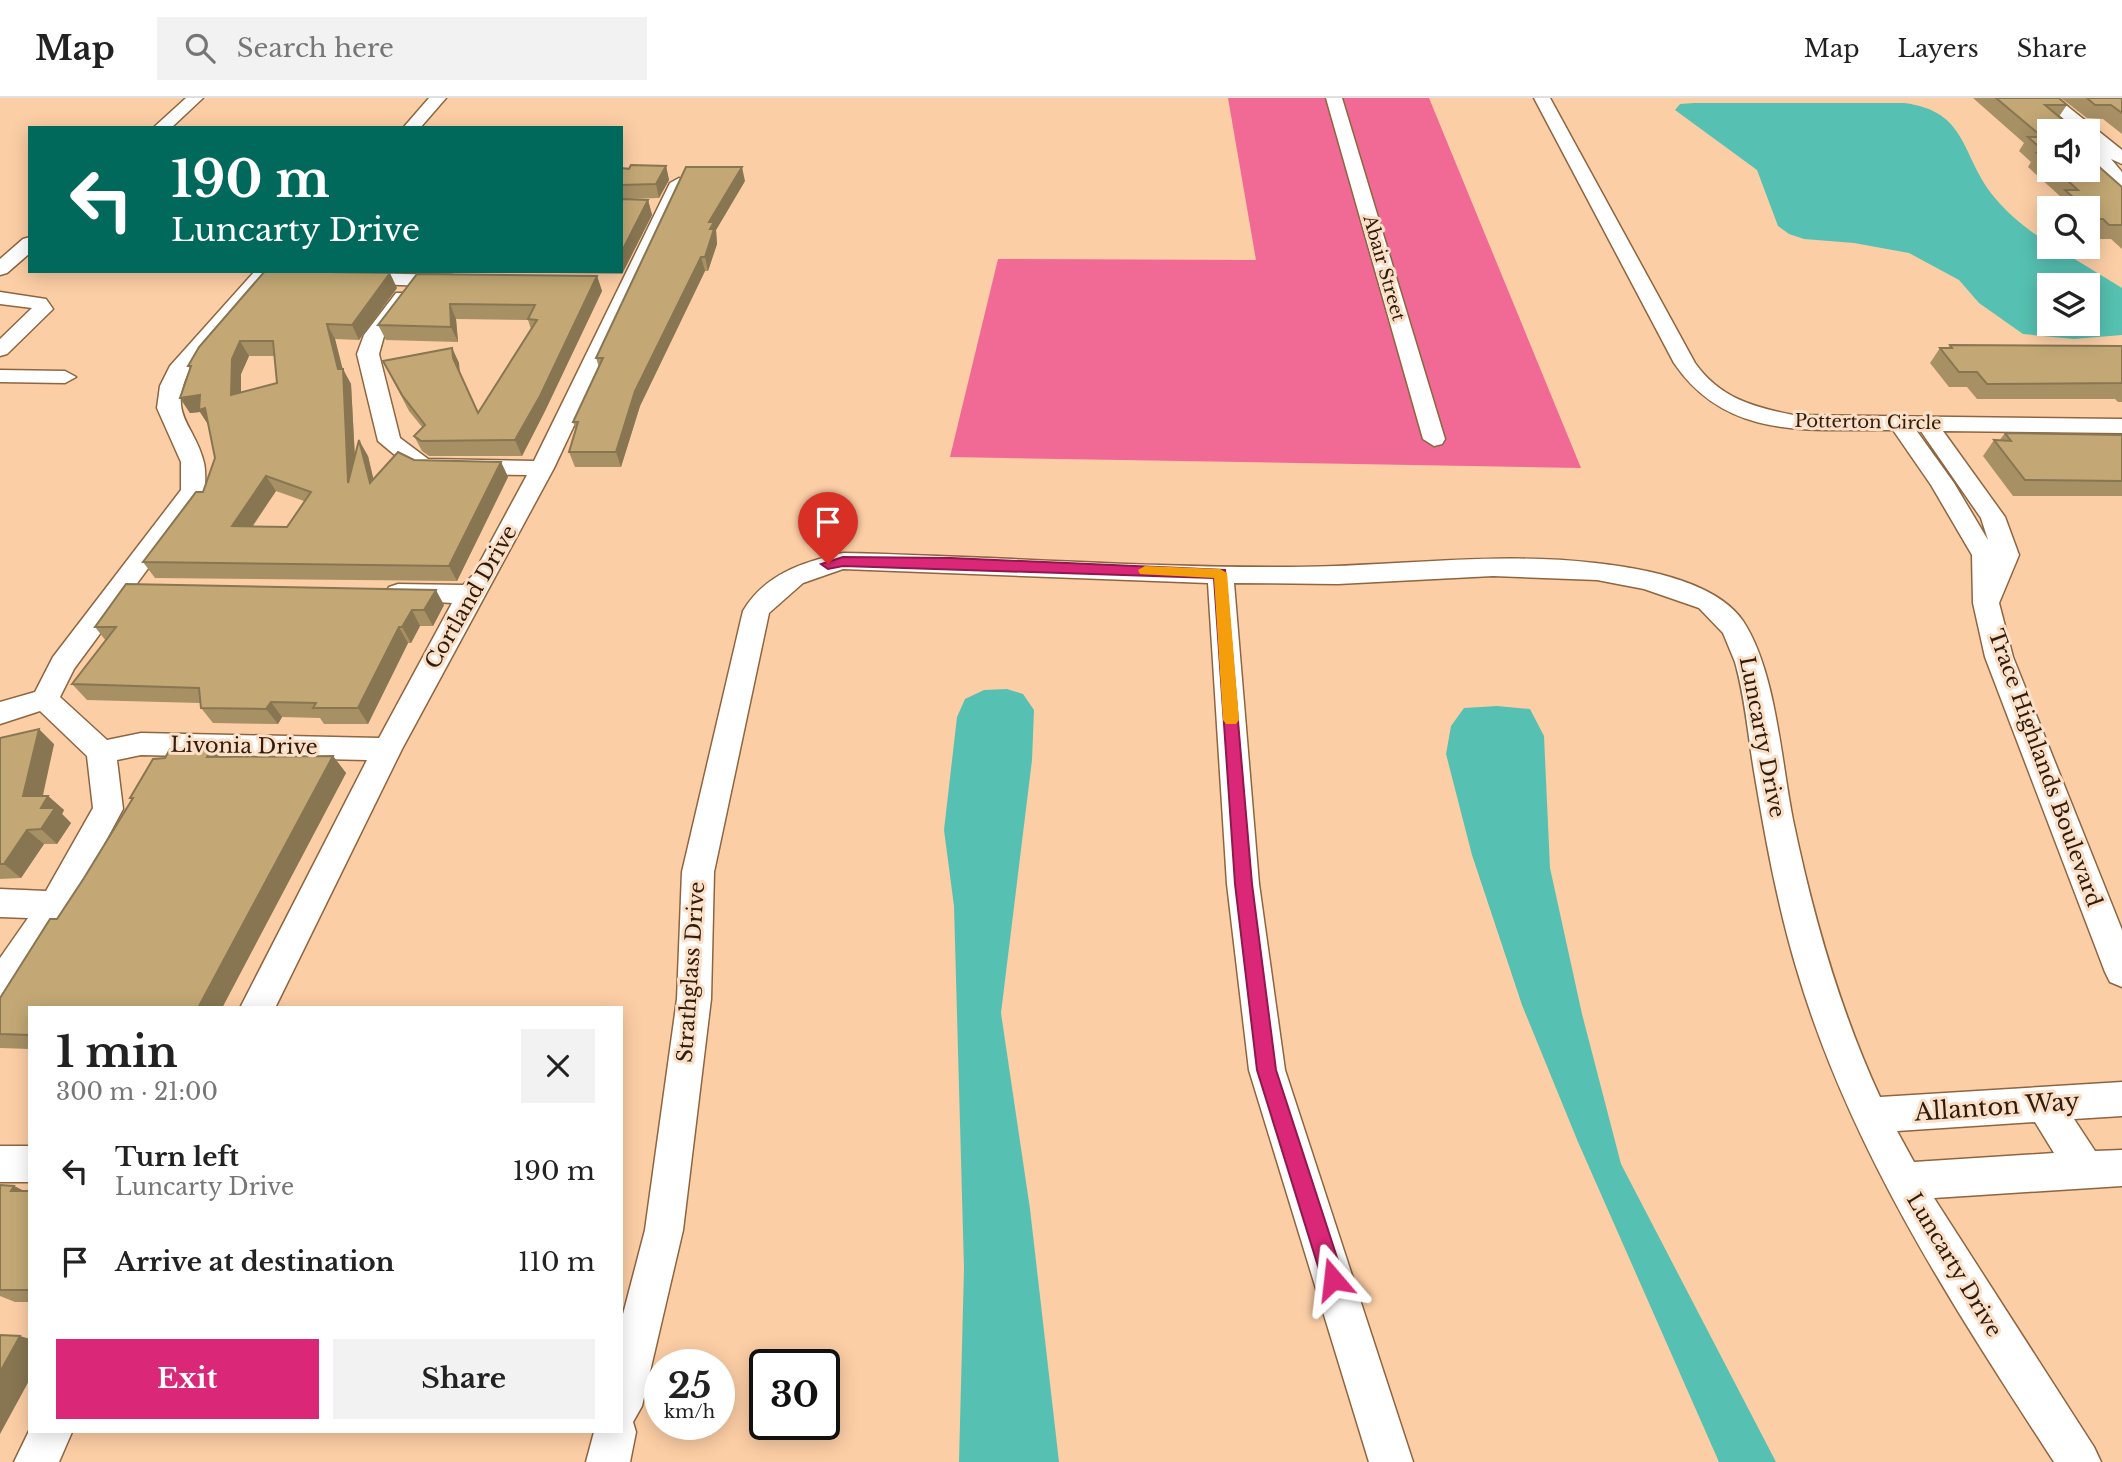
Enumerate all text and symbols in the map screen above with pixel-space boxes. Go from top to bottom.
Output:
search box [157,17,647,80]
text: Map [35,28,115,69]
icon: search [181,29,219,67]
text: Search here [237,32,394,64]
text: Map [1804,34,1860,63]
text: Layers [1898,34,1979,63]
text: Share [2017,34,2087,63]
map controls [2037,119,2100,336]
button: sound [2037,119,2100,182]
text: 190 m [171,149,330,210]
icon: left [56,154,147,245]
button: search [2037,196,2100,259]
text: Luncarty Drive [171,210,420,250]
street label: Abair Street [1358,212,1410,324]
button: layers [2037,273,2100,336]
street label: Potterton Circle [1794,410,1942,434]
pin [798,492,858,564]
icon: arrive [809,503,847,541]
street label: Cortland Drive [419,520,523,674]
street label: Trace Highlands Boulevard [1983,626,2107,910]
street label: Luncarty Drive [1734,654,1790,820]
street label: Livonia Drive [170,732,318,760]
street label: Strathglass Drive [672,881,710,1063]
text: 1 min [56,1026,178,1078]
button: close [521,1029,595,1103]
text: 300 m · 21:00 [56,1078,218,1106]
street label: Allanton Way [1912,1086,2081,1127]
text: Turn left [115,1141,239,1173]
icon: left [56,1152,94,1190]
text: 190 m [513,1155,595,1187]
text: Luncarty Drive [115,1173,294,1201]
street label: Luncarty Drive [1901,1188,2007,1342]
position arrow [1296,1242,1370,1316]
icon: arrive [56,1243,94,1281]
text: Arrive at destination [115,1246,395,1278]
text: 110 m [518,1246,595,1278]
button: Exit [56,1339,319,1419]
button: Share [333,1339,595,1419]
speed limit sign: 30 [749,1349,840,1440]
text: 25 [668,1364,711,1407]
text: km/h [664,1401,715,1423]

